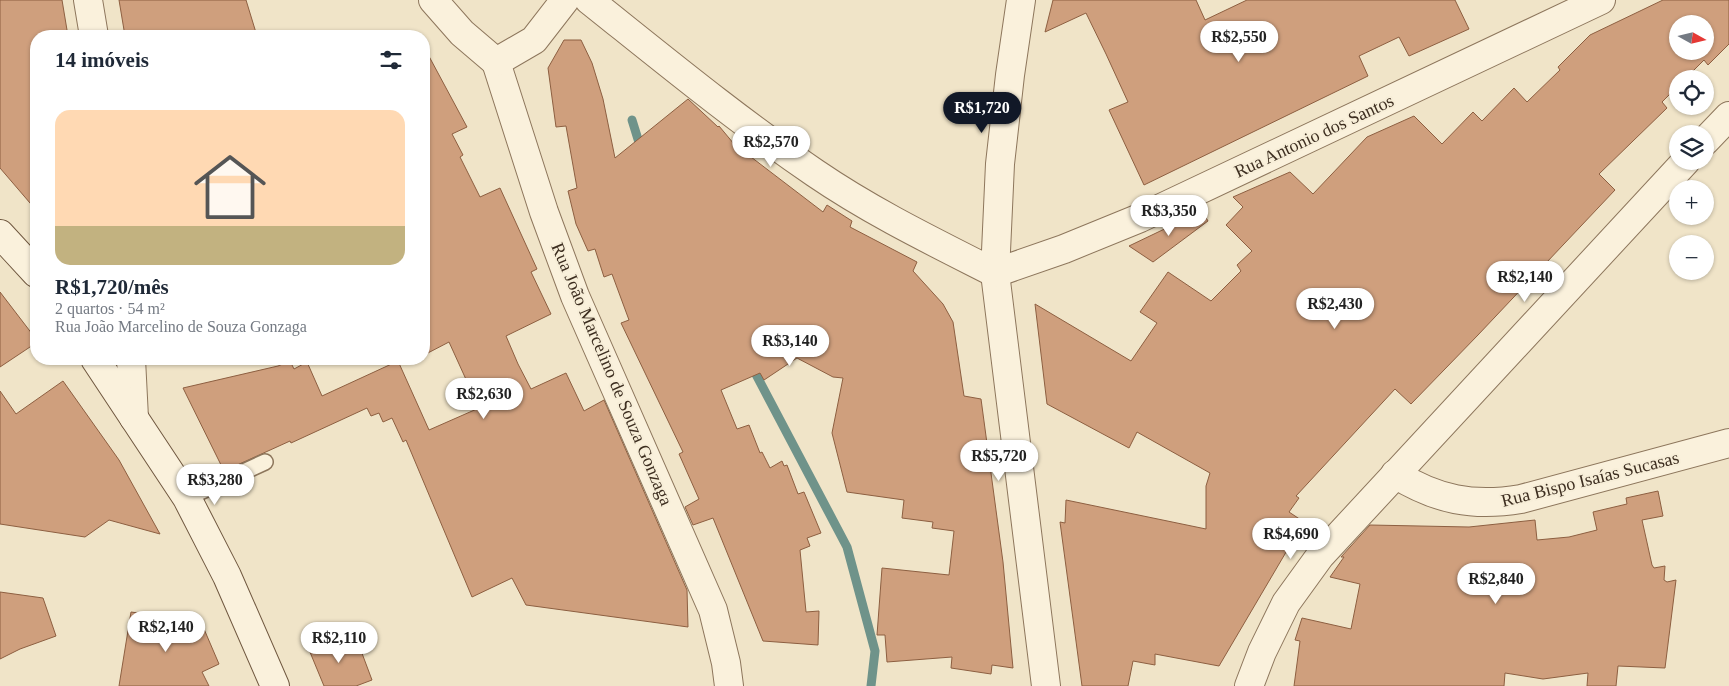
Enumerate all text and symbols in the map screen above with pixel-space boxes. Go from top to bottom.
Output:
north arrow [1669,15,1714,60]
map controls [1669,15,1714,280]
pin: R$2,550 [1193,20,1285,63]
text: R$2,550 [1211,28,1267,45]
icon: filters [377,46,405,74]
text: 14 imóveis [55,48,149,72]
button: locate [1669,70,1714,115]
street label: Rua Antonio dos Santos [1231,90,1397,182]
pin: R$1,720 [936,92,1028,134]
text: R$1,720 [954,99,1010,116]
button: layers [1669,125,1714,170]
pin: R$2,570 [725,126,817,168]
text: R$2,570 [743,133,799,150]
icon: home [185,142,275,232]
button: + [1669,180,1714,225]
pin: R$3,350 [1123,194,1215,237]
text: R$3,350 [1141,202,1197,219]
button: − [1669,235,1714,280]
street label: Rua João Marcelino de Souza Gonzaga [547,240,677,508]
pin: R$2,140 [1479,260,1571,303]
text: R$2,140 [1497,268,1553,285]
text: R$1,720/mês [55,275,169,299]
pin: R$2,430 [1289,288,1381,330]
text: R$2,430 [1307,295,1363,312]
text: 2 quartos · 54 m² [55,300,165,317]
text: Rua João Marcelino de Souza Gonzaga [55,318,307,335]
pin: R$3,140 [744,324,836,367]
text: R$3,140 [762,332,818,349]
pin: R$2,630 [438,378,530,420]
text: R$2,630 [456,385,512,402]
pin: R$5,720 [953,440,1045,482]
text: R$5,720 [971,447,1027,464]
street label: Rua Bispo Isaías Sucasas [1499,447,1681,511]
pin: R$3,280 [169,464,261,506]
text: R$3,280 [187,471,243,488]
pin: R$4,690 [1245,518,1337,560]
text: R$4,690 [1263,525,1319,542]
pin: R$2,840 [1450,562,1542,605]
text: R$2,840 [1468,570,1524,587]
pin: R$2,140 [120,610,212,653]
text: R$2,140 [138,618,194,635]
pin: R$2,110 [293,622,385,664]
text: R$2,110 [312,629,366,646]

